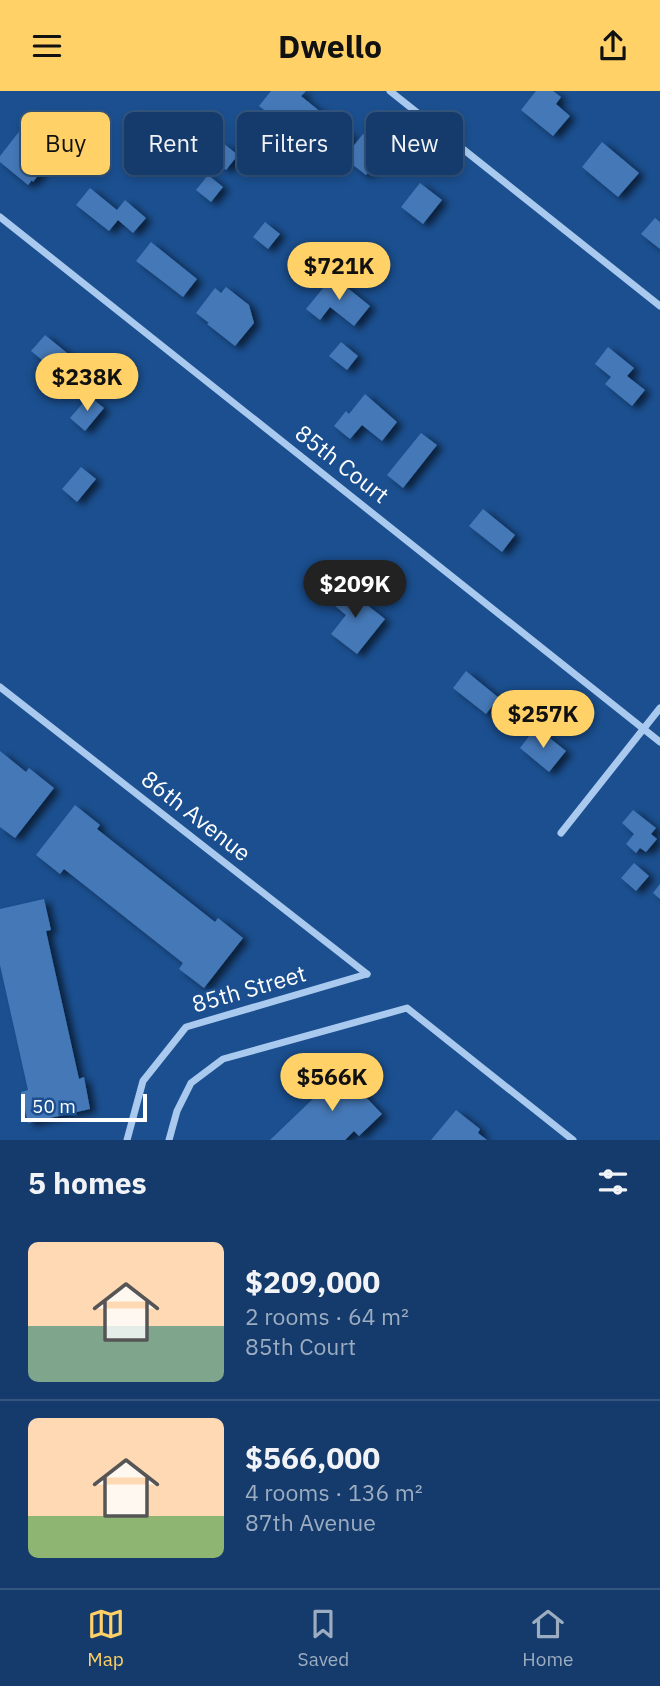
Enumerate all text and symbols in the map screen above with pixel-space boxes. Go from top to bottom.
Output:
text: Dwello [278,25,382,67]
icon: menu [28,27,66,65]
icon: share [594,27,632,65]
chip: Buy [21,112,110,175]
chip: Rent [124,112,223,175]
chip: Filters [237,112,352,175]
chip: New [366,112,463,175]
pin: $721K [290,243,388,302]
text: $721K [303,250,375,280]
pin: $238K [38,353,136,413]
text: $238K [51,361,123,391]
street label: 85th Court [290,417,396,509]
pin: $209K [306,561,404,620]
text: $209K [319,568,391,598]
pin: $257K [494,691,592,750]
text: $257K [507,698,579,728]
street label: 86th Avenue [136,763,257,867]
street label: 85th Street [188,957,309,1019]
pin: $566K [283,1053,381,1113]
text: $566K [296,1061,368,1091]
scale bar [21,1091,147,1123]
text: 50 m [32,1094,76,1118]
text: 5 homes [28,1163,147,1202]
icon: filters [594,1163,632,1201]
text: $209,000 [245,1262,380,1301]
icon: home [84,1270,168,1354]
text: 2 rooms · 64 m² [245,1301,409,1331]
text: 85th Court [245,1331,356,1361]
text: $566,000 [245,1438,380,1477]
icon: home [84,1446,168,1530]
text: 4 rooms · 136 m² [245,1477,423,1507]
text: 87th Avenue [245,1507,376,1537]
tab: Map [87,1605,125,1671]
tab: Saved [298,1605,349,1671]
tab: Home [522,1605,573,1671]

